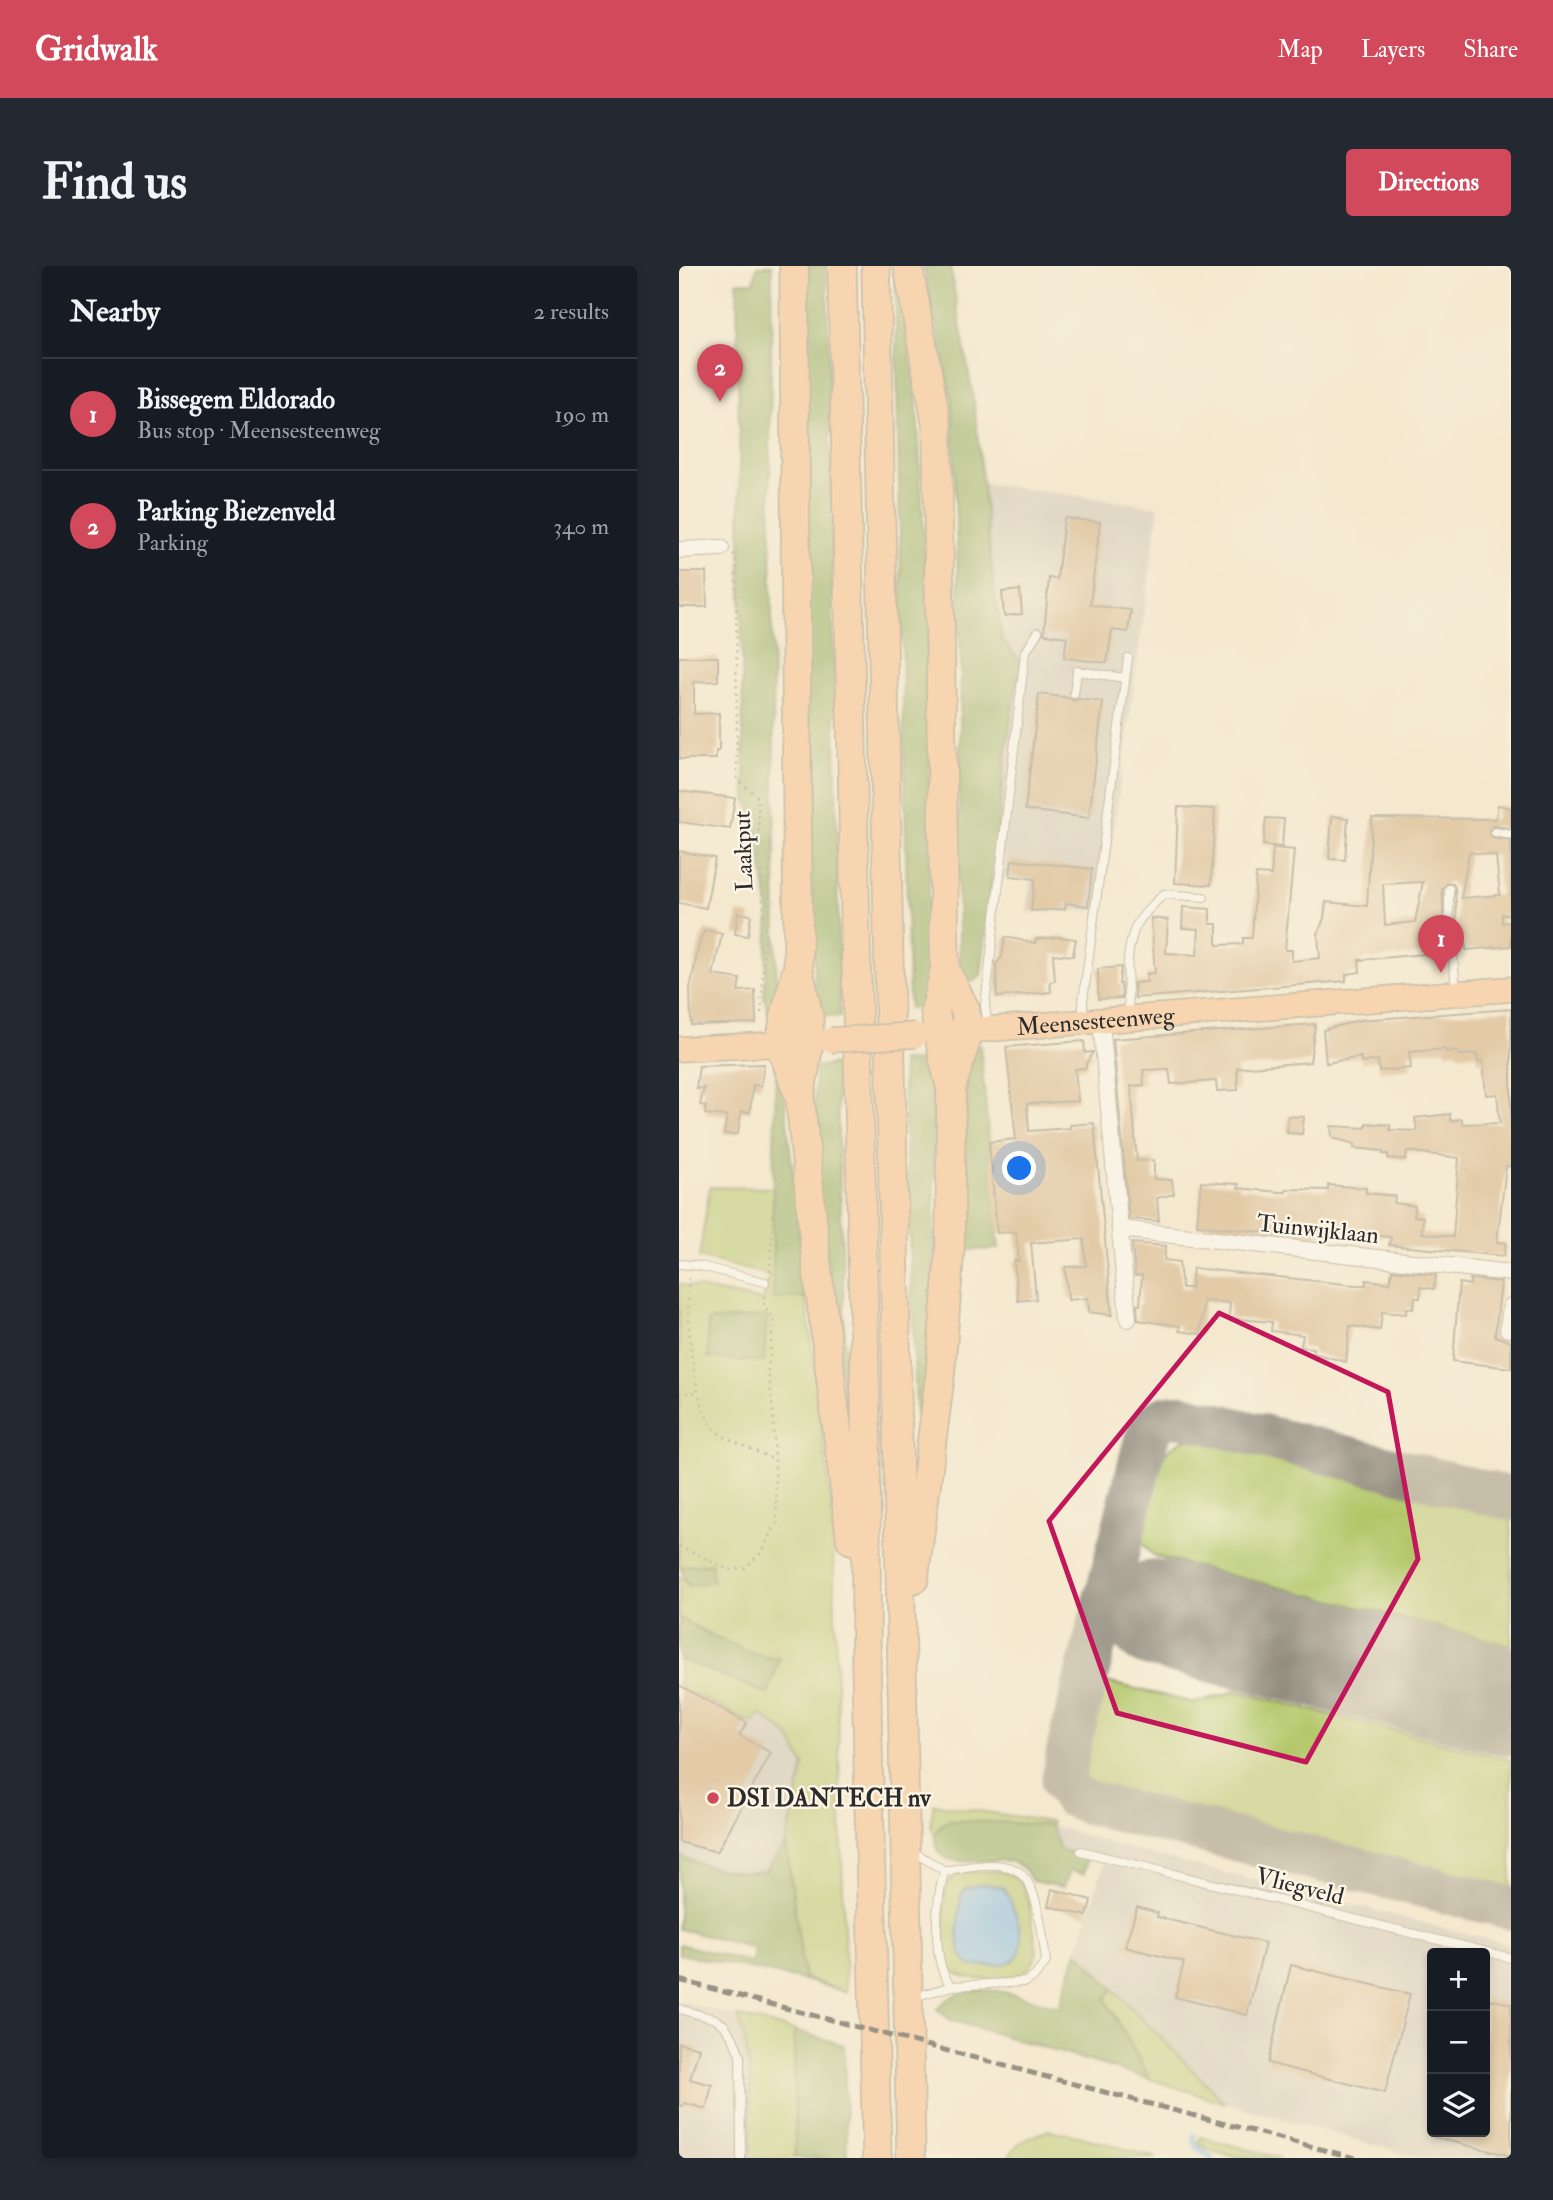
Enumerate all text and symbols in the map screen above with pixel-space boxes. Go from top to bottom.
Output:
text: Gridwalk [35,29,158,70]
text: Map [1278,34,1323,65]
text: Layers [1361,34,1425,65]
text: Share [1463,34,1518,65]
button: Directions [1346,149,1511,216]
text: Find us [42,152,187,213]
text: Nearby [70,293,160,330]
text: 2 results [534,297,609,326]
pin: 2 [697,344,743,402]
text: Bissegem Eldorado [137,384,335,416]
text: 1 [89,400,97,429]
text: 190 m [555,400,609,429]
text: Bus stop · Meensesteenweg [137,416,380,445]
text: Parking Biezenveld [137,496,335,528]
text: 2 [87,512,99,541]
text: 340 m [553,512,609,541]
text: Parking [137,528,208,557]
street label: Laakput [727,810,760,892]
pin: 1 [1418,915,1464,973]
street label: Meensesteenweg [1016,1000,1177,1043]
your location [1002,1151,1036,1185]
street label: Tuinwijklaan [1255,1208,1381,1251]
place label: DSI DANTECH nv [727,1783,932,1814]
marker: DSI DANTECH nv [705,1790,721,1806]
street label: Vliegveld [1252,1861,1348,1912]
map controls [1427,1948,1490,2137]
button: + [1427,1948,1490,2011]
button: − [1427,2011,1490,2074]
button: layers [1427,2074,1490,2137]

